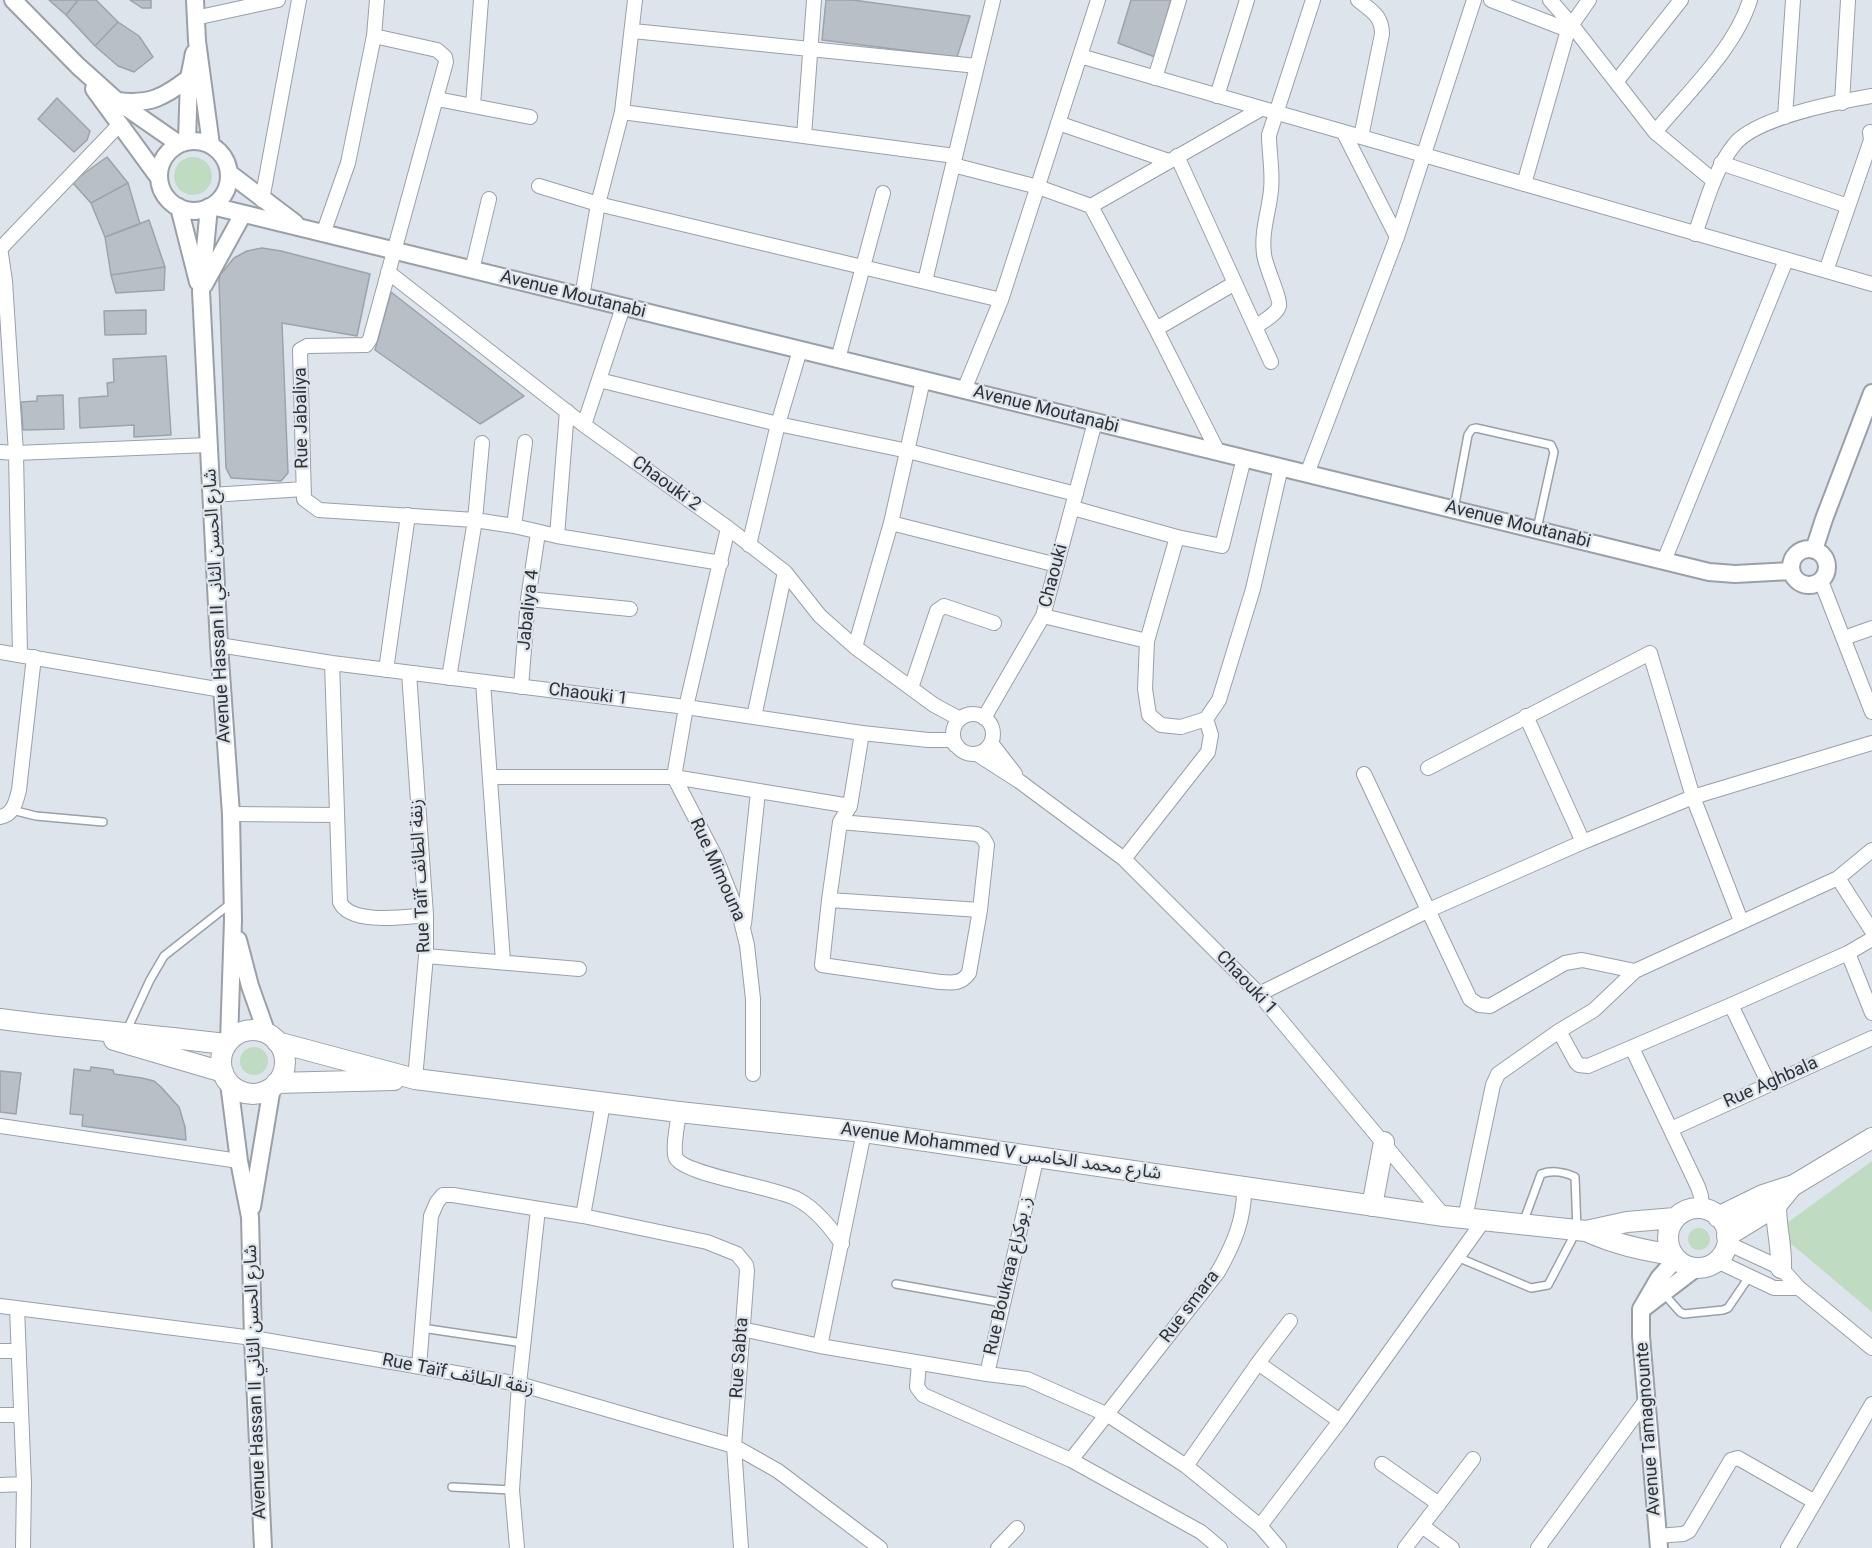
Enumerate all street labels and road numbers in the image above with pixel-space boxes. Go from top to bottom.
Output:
street label: Avenue Moutanabi [498,266,648,324]
street label: Rue Jabaliya [290,367,314,469]
street label: Avenue Moutanabi [971,381,1121,439]
street label: Chaouki 2 [627,452,705,516]
street label: Avenue Hassan II شارع الحسن الثاني [200,468,236,744]
street label: Avenue Moutanabi [1443,496,1593,554]
street label: Chaouki [1035,542,1073,610]
street label: Jabaliya 4 [514,569,544,651]
street label: Chaouki 1 [547,679,629,711]
street label: Rue Taïf زنقة الطائف [406,798,436,954]
street label: Rue Mimouna [685,815,749,925]
street label: Chaouki 1 [1211,946,1281,1020]
street label: Rue Aghbala [1721,1053,1821,1113]
street label: Avenue Mohammed V شارع محمد الخامس [839,1119,1163,1185]
street label: Rue Boukraa ز. بوكراع [980,1195,1038,1357]
street label: Avenue Hassan II شارع الحسن الثاني [240,1244,272,1520]
street label: Rue smara [1156,1266,1224,1348]
street label: Rue Sabta [726,1317,754,1399]
street label: Avenue Tamagnounte [1632,1341,1666,1517]
street label: Rue Taïf زنقة الطائف [380,1350,536,1400]

